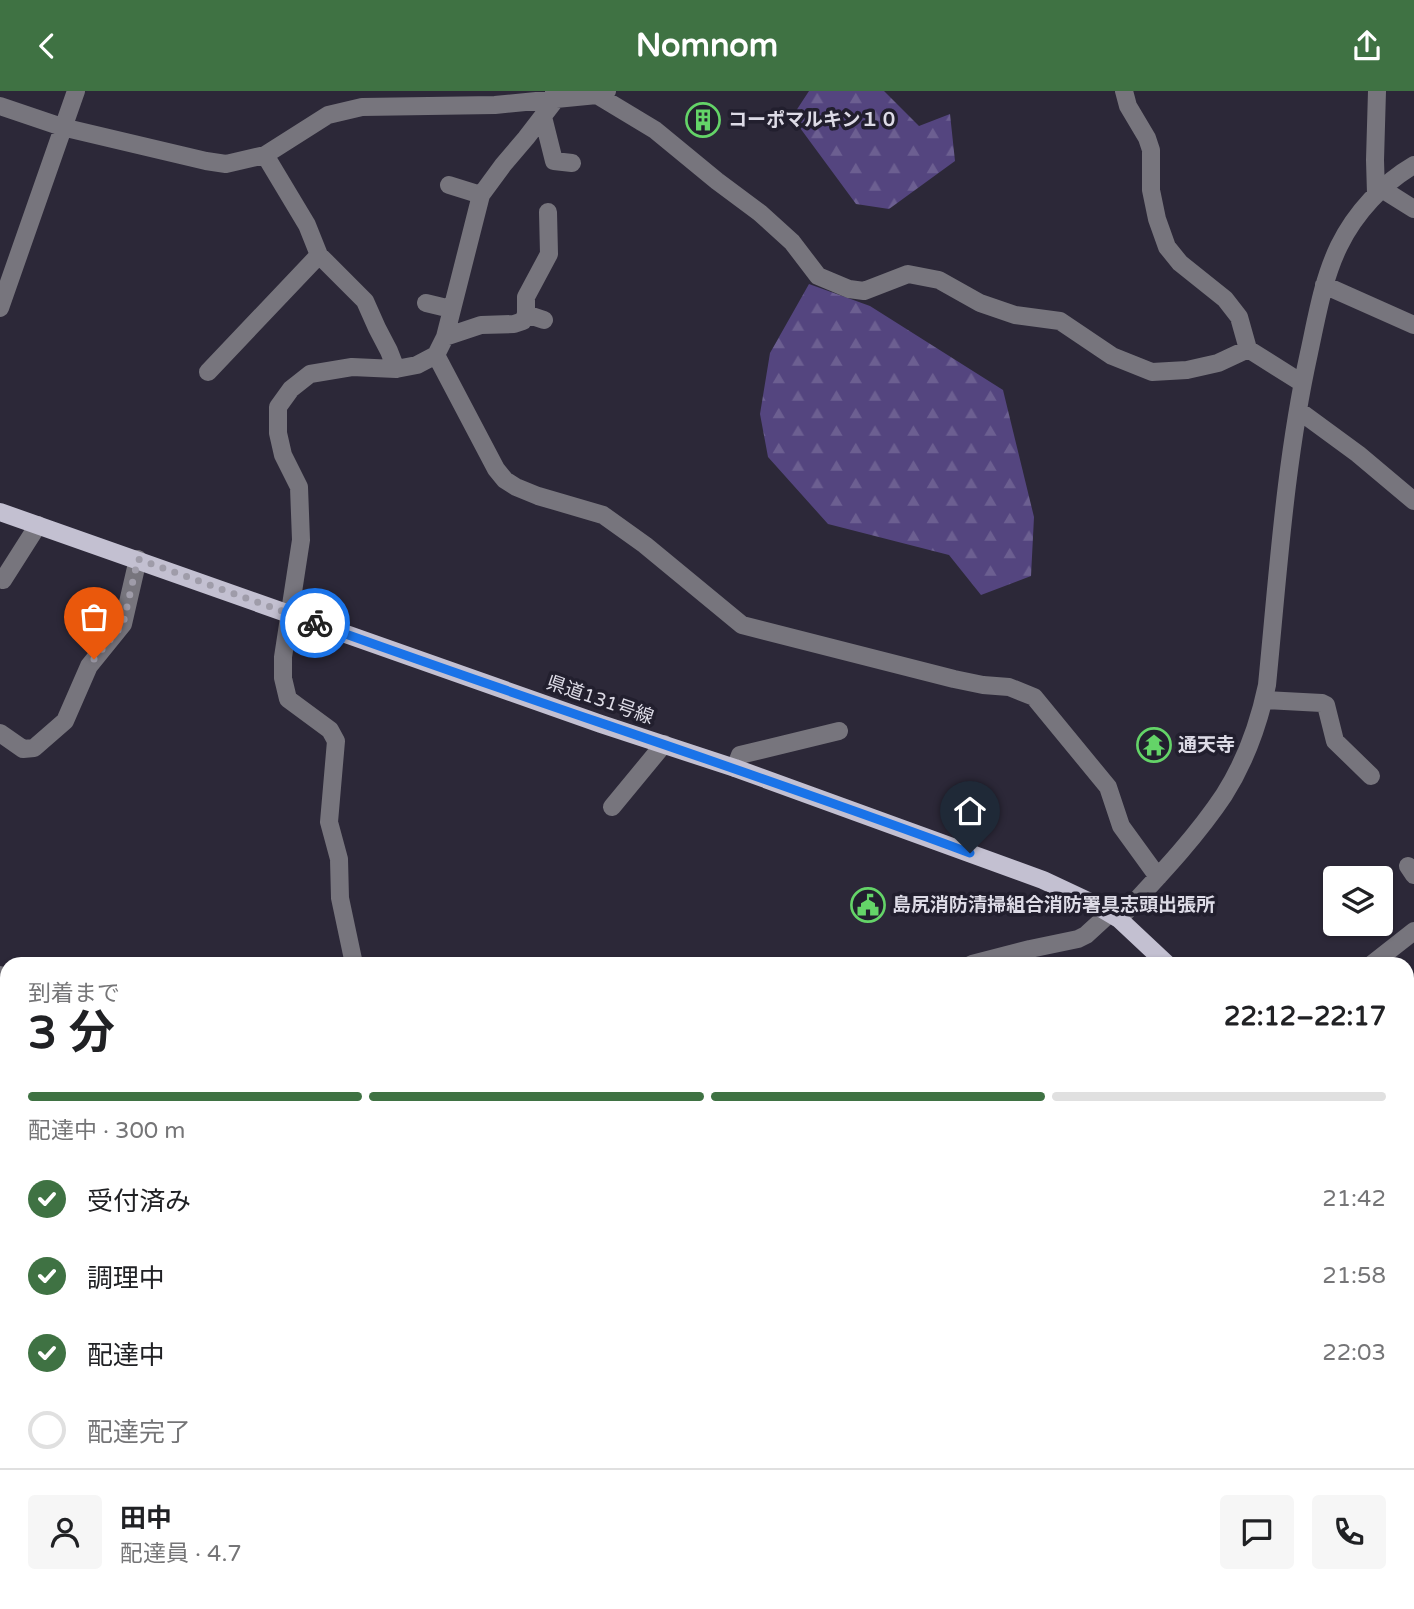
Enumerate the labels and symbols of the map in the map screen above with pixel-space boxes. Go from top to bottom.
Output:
building icon: コーポマルキン１０ [684,101,722,139]
place label: コーポマルキン１０ [728,109,898,131]
pin [64,587,124,659]
courier [280,588,350,658]
street label: 県道131号線 [544,671,656,729]
temple icon: 通天寺 [1135,726,1173,764]
place label: 通天寺 [1178,734,1235,756]
pin [940,781,1000,853]
public building icon: 島尻消防清掃組合消防署具志頭出張所 [849,886,887,924]
place label: 島尻消防清掃組合消防署具志頭出張所 [892,894,1215,916]

